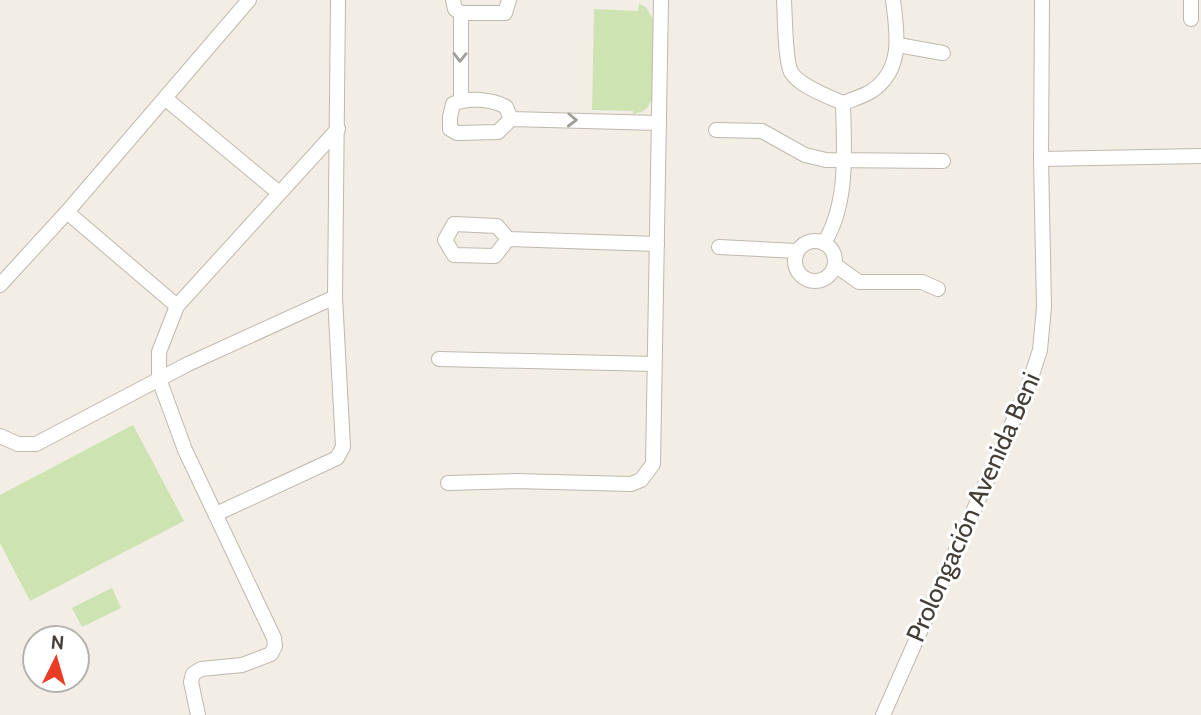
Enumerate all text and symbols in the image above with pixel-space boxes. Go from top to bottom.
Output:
one-way arrow [452,52,468,63]
one-way arrow [567,113,578,128]
street label: Prolongación Avenida Beni [899,367,1047,647]
north arrow [21,624,91,694]
text: N [50,631,65,655]

